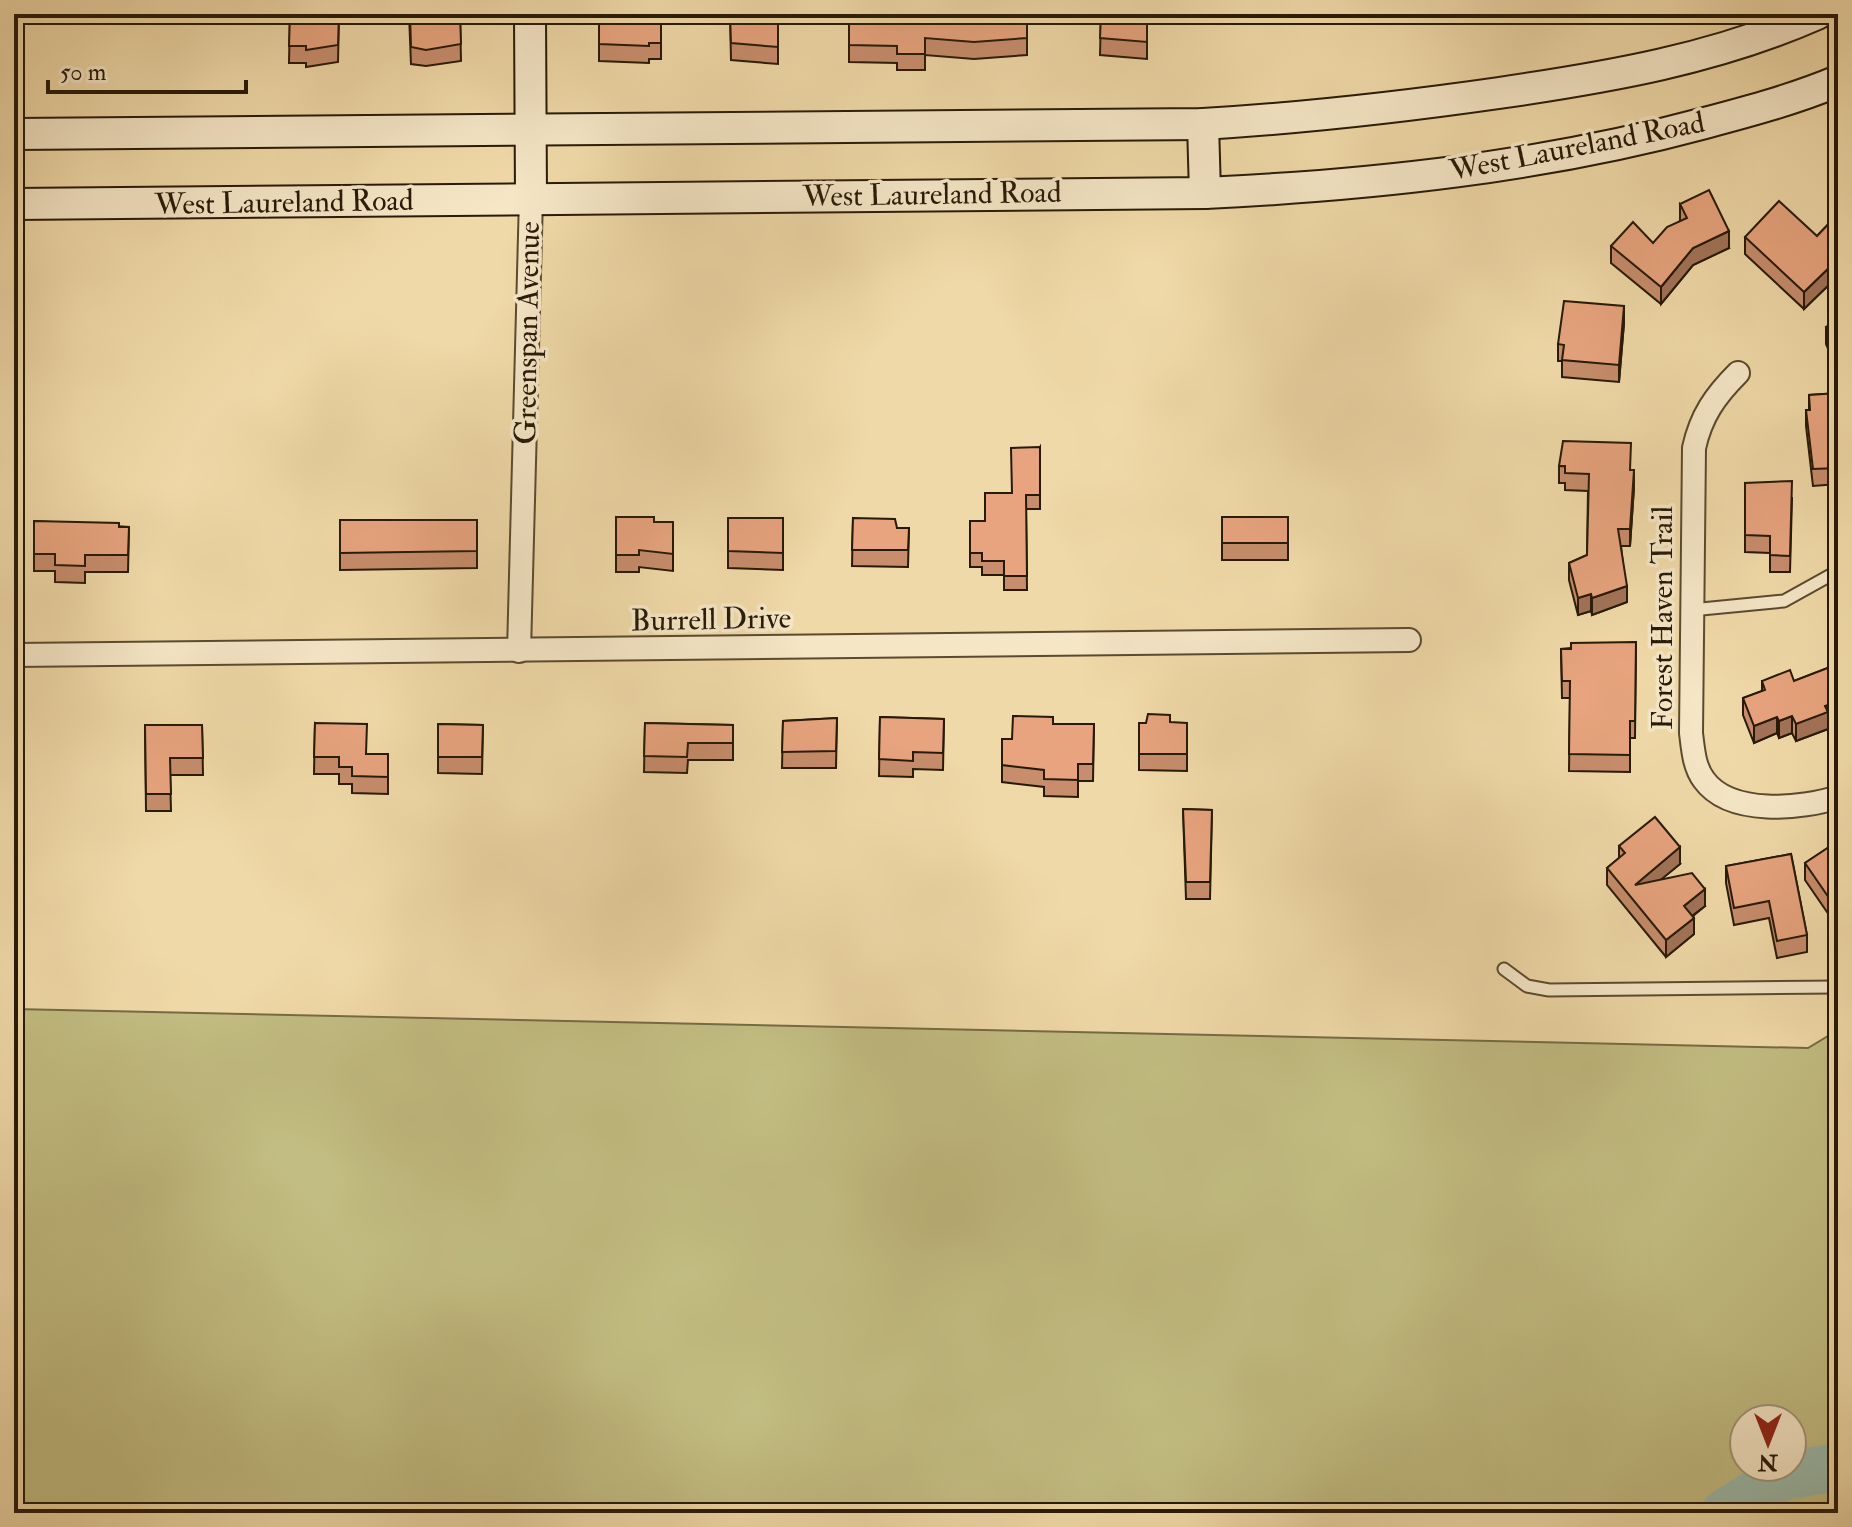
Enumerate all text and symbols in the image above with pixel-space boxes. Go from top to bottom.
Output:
scale bar [48,44,246,94]
text: 50 m [60,57,107,88]
street label: West Laureland Road [1445,104,1708,190]
street label: West Laureland Road [801,174,1062,215]
street label: West Laureland Road [153,182,414,223]
street label: Greenspan Avenue [507,221,548,445]
street label: Forest Haven Trail [1644,506,1681,730]
street label: Burrell Drive [631,600,792,639]
north arrow [1728,1403,1808,1483]
text: N [1758,1448,1779,1476]

